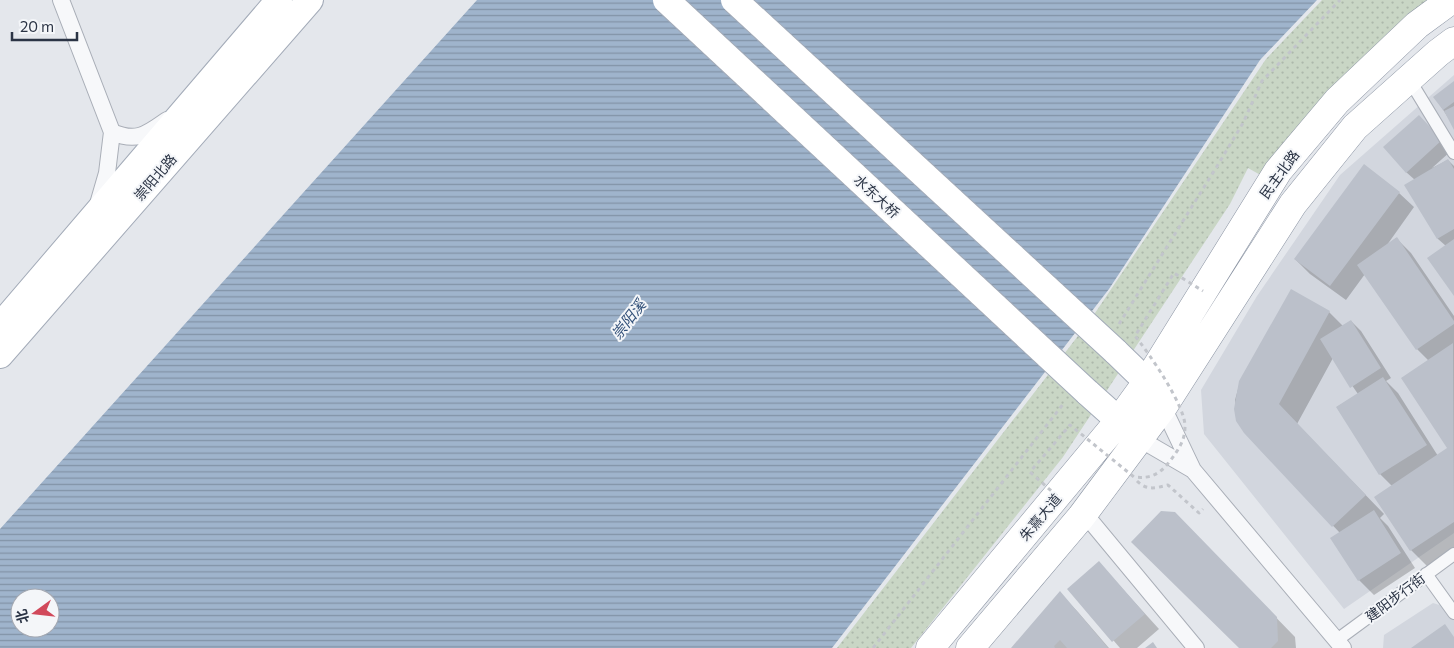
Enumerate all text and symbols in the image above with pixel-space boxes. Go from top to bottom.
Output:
scale bar [12,10,78,42]
text: 20 m [20,17,54,35]
street label: 民主北路 [1256,146,1302,202]
street label: 崇阳北路 [130,150,180,204]
street label: 水东大桥 [851,171,903,221]
water label: 崇阳溪 [607,294,650,342]
street label: 朱熹大道 [1015,490,1065,544]
street label: 建阳步行街 [1362,569,1428,625]
north arrow [10,588,60,638]
text: 北 [12,608,32,625]

